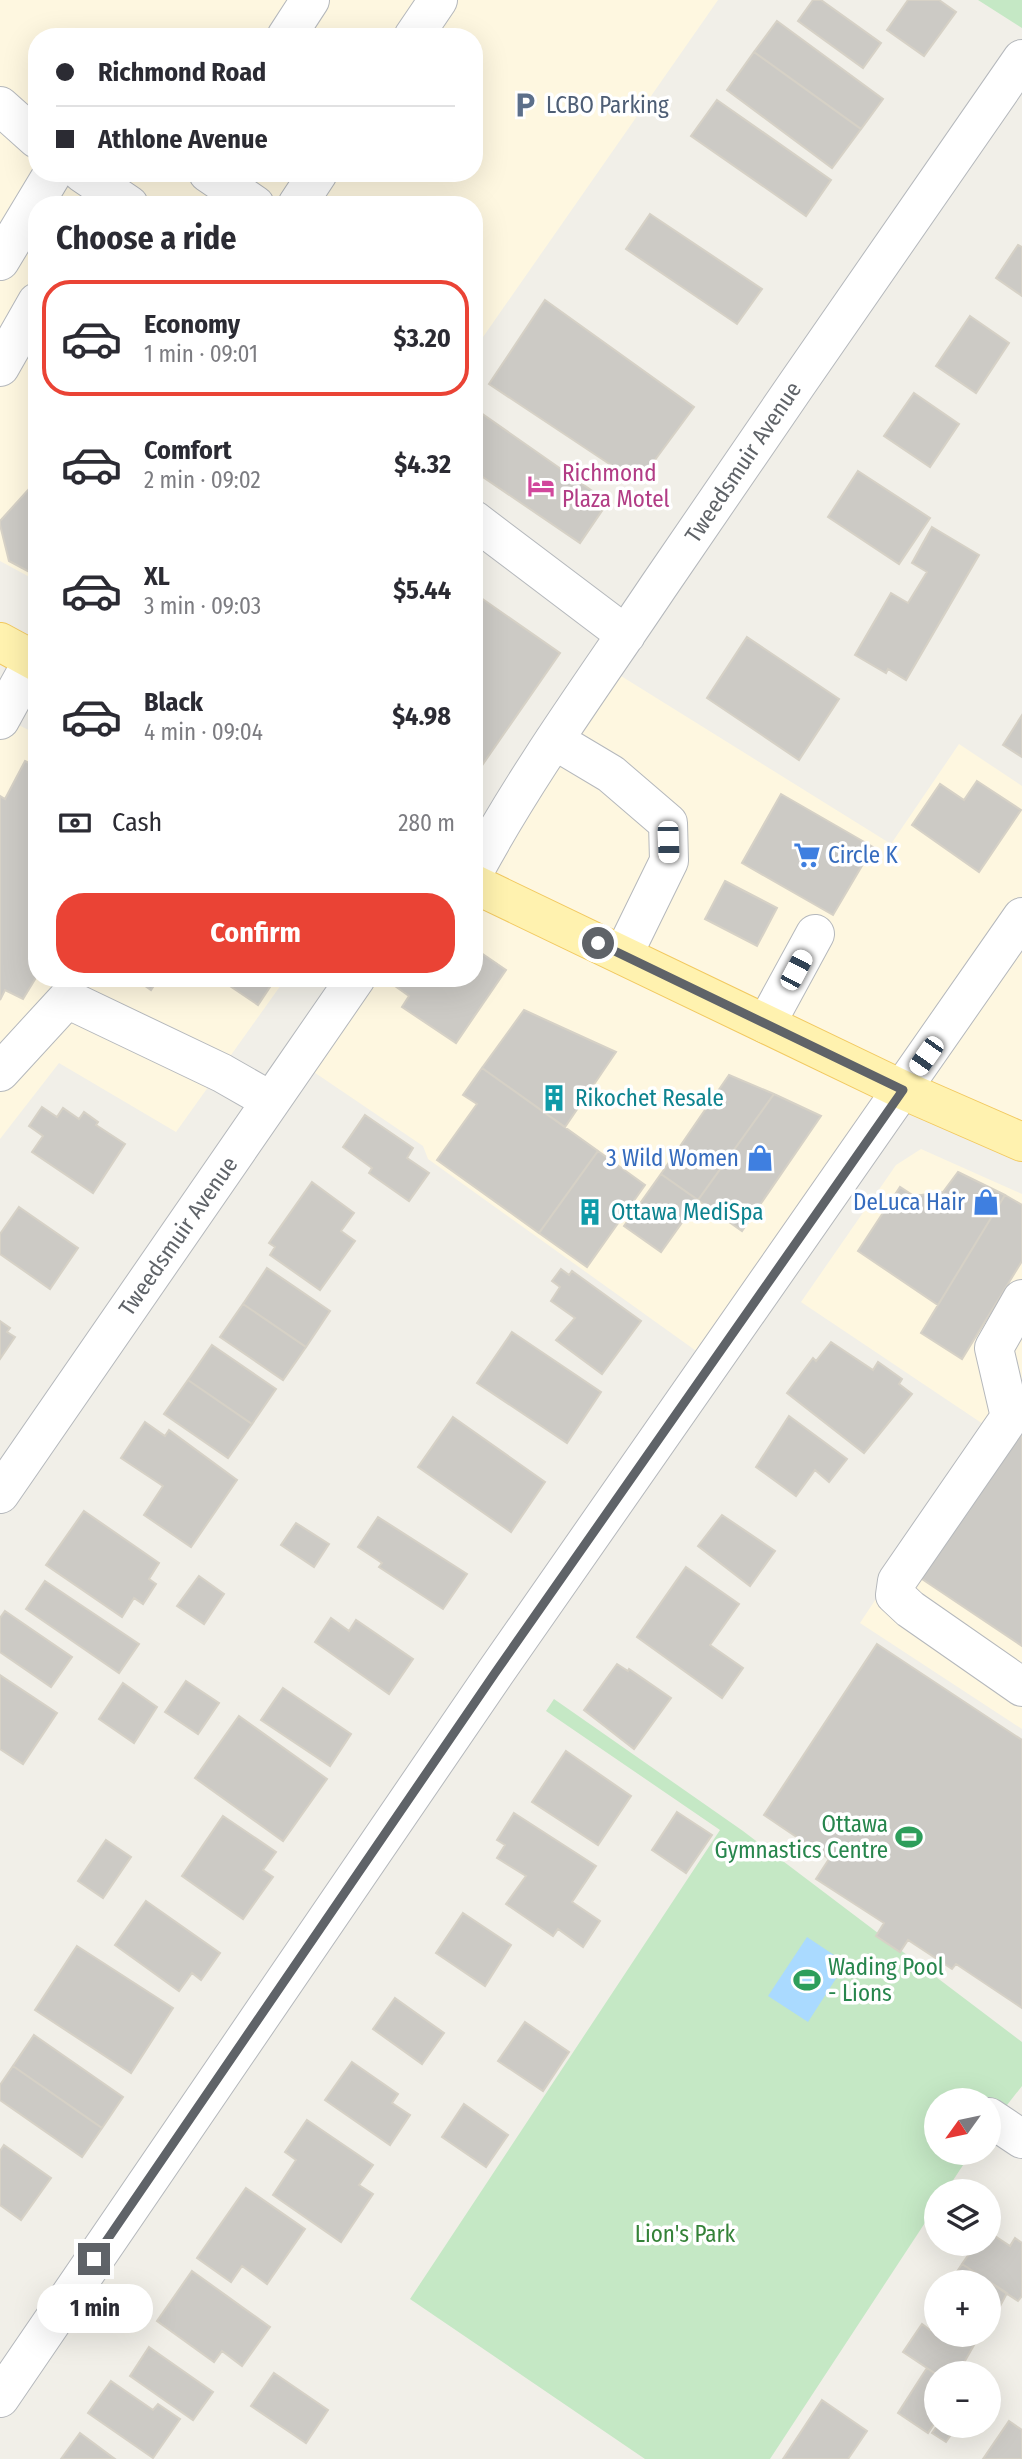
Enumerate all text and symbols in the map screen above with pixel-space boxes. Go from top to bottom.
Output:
text: Richmond Road [98,57,266,88]
parking icon: LCBO Parking [510,90,540,120]
place label: LCBO Parking [546,91,669,119]
text: Athlone Avenue [98,124,268,155]
text: Choose a ride [56,219,237,257]
icon: car [60,307,123,370]
text: Economy [144,309,240,340]
text: $3.20 [394,323,451,354]
text: 1 min · 09:01 [144,340,258,368]
street label: Tweedsmuir Avenue [679,376,807,548]
icon: car [60,433,123,496]
text: Comfort [144,435,232,466]
text: $4.32 [394,449,451,480]
place label: Richmond Plaza Motel [562,459,670,513]
text: 2 min · 09:02 [144,466,261,494]
hotel icon: Richmond Plaza Motel [526,471,556,501]
icon: car [60,559,123,622]
text: XL [144,561,170,592]
text: $5.44 [393,575,451,606]
text: 3 min · 09:03 [144,592,261,620]
icon: car [60,685,123,748]
text: Black [144,687,203,718]
text: $4.98 [392,701,451,732]
text: 4 min · 09:04 [144,718,263,746]
icon: cash [56,804,94,842]
text: Cash [112,807,162,838]
text: 280 m [398,809,455,837]
car [657,821,680,863]
supermarket icon: Circle K [792,840,822,870]
place label: Circle K [828,841,898,869]
button: Confirm [56,893,455,973]
route start [582,927,614,959]
car [777,947,816,993]
car [906,1033,947,1079]
building icon: Rikochet Resale [539,1083,569,1113]
place label: Rikochet Resale [575,1084,724,1112]
shop icon: 3 Wild Women [745,1143,775,1173]
place label: 3 Wild Women [606,1144,739,1172]
street label: Tweedsmuir Avenue [113,1151,243,1321]
shop icon: DeLuca Hair [971,1187,1001,1217]
place label: DeLuca Hair [853,1188,965,1216]
building icon: Ottawa MediSpa [575,1197,605,1227]
place label: Ottawa MediSpa [611,1198,763,1226]
place label: Ottawa Gymnastics Centre [714,1810,888,1864]
sports icon: Ottawa Gymnastics Centre [894,1822,924,1852]
place label: Wading Pool - Lions [828,1953,944,2007]
sports icon: Wading Pool - Lions [792,1965,822,1995]
north arrow [924,2088,1001,2165]
map controls [924,2088,1001,2438]
button: layers [924,2179,1001,2256]
park label: Lion's Park [635,2220,736,2248]
route end [78,2243,110,2275]
button: + [924,2270,1001,2347]
callout: 1 min [36,2284,152,2332]
text: 1 min [70,2294,120,2322]
button: − [924,2361,1001,2438]

